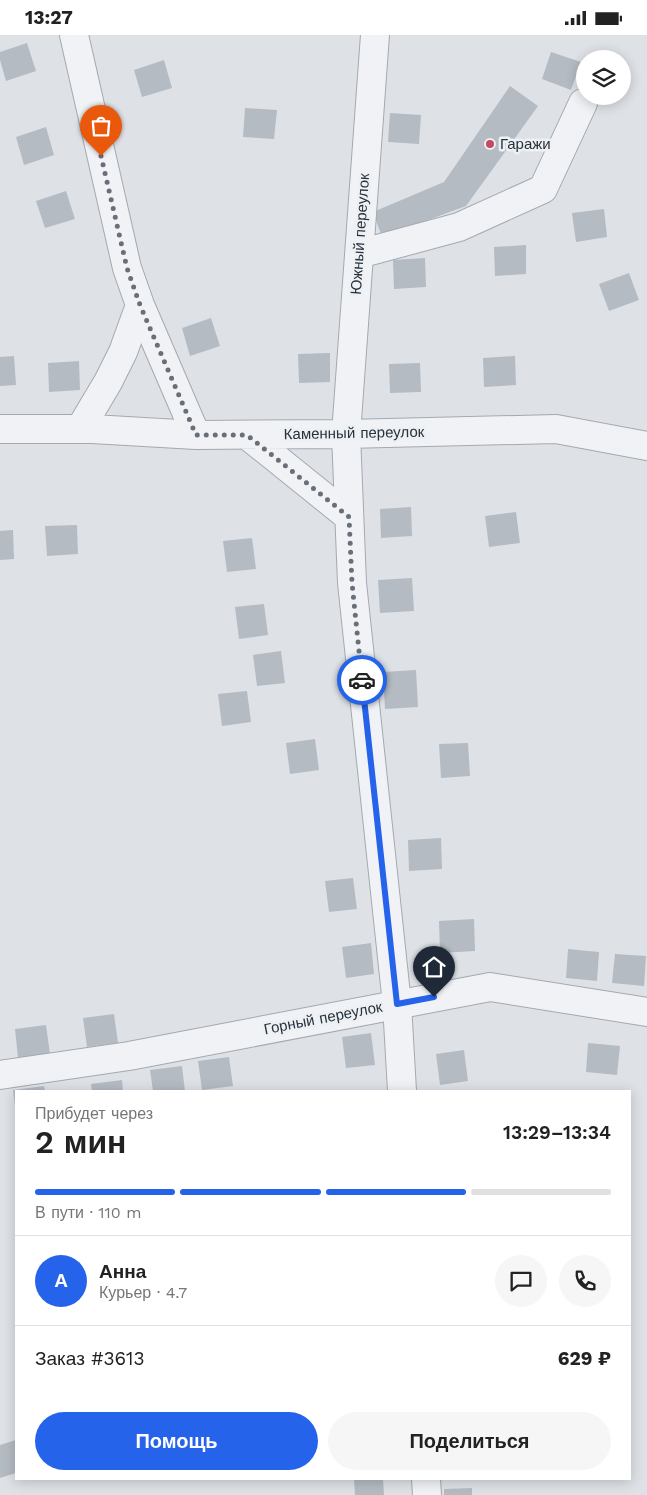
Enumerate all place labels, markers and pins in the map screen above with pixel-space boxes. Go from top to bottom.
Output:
pin [80,105,122,156]
place label: Гаражи [500,135,551,153]
marker: Гаражи [484,138,496,150]
pin [413,946,455,997]

